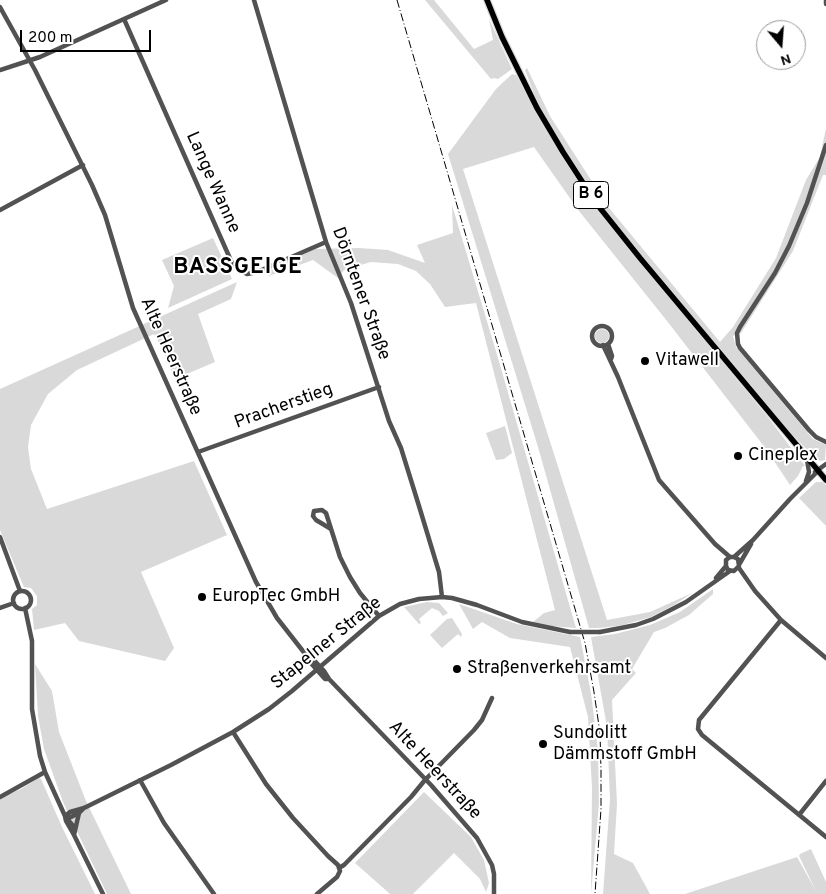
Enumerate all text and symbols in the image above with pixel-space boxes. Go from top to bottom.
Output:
scale bar [22,20,154,52]
north arrow [756,20,806,70]
text: 200 m [28,29,73,48]
text: N [778,49,793,68]
street label: Lange Wanne [180,129,244,237]
road number: B 6 [574,182,608,208]
street label: Dörntener Straße [326,225,394,363]
district label: BASSGEIGE [172,256,304,282]
street label: Alte Heerstraße [134,295,206,419]
place label: Vitawell [655,350,719,372]
marker: Vitawell [639,355,651,367]
street label: Pracherstieg [232,379,336,435]
place label: Cineplex [748,445,818,467]
marker: Cineplex [732,450,744,462]
place label: EuropTec GmbH [212,586,340,608]
marker: EuropTec GmbH [196,591,208,603]
street label: Stapelner Straße [267,593,387,695]
place label: Straßenverkehrsamt [467,658,631,680]
marker: Straßenverkehrsamt [451,663,463,675]
street label: Alte Heerstraße [383,717,485,825]
place label: Sundolitt Dämmstoff GmbH [553,723,697,766]
marker: Sundolitt Dämmstoff GmbH [537,738,549,750]

